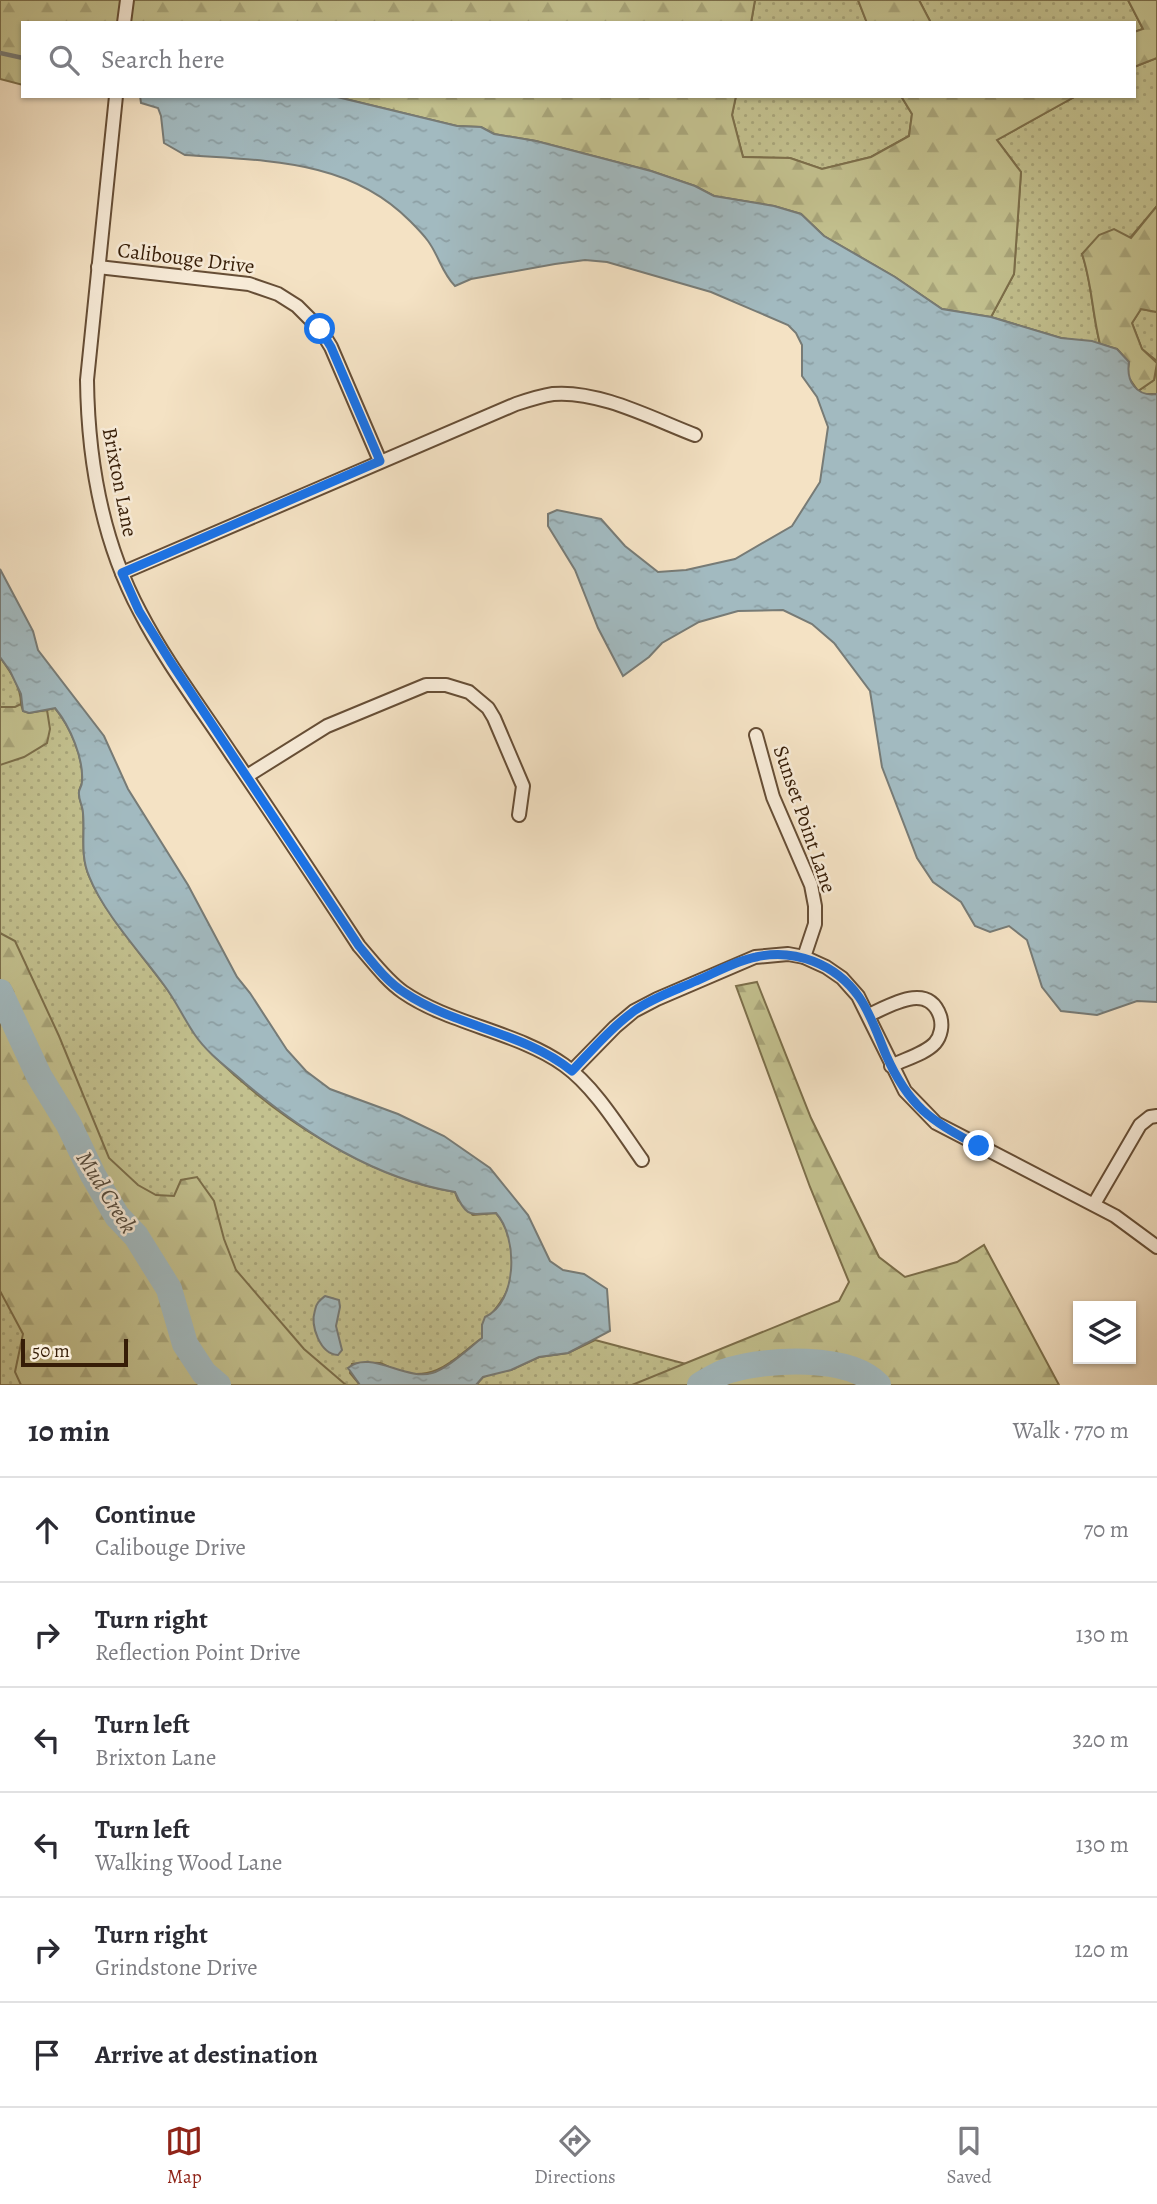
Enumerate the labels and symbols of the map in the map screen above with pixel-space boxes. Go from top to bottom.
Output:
street label: Calibouge Drive [116,236,256,280]
route start [304,313,335,344]
street label: Brixton Lane [96,425,144,539]
street label: Sunset Point Lane [767,742,843,896]
route end [963,1130,994,1161]
water label: Mud Creek [69,1145,144,1239]
scale bar [21,1336,128,1368]

